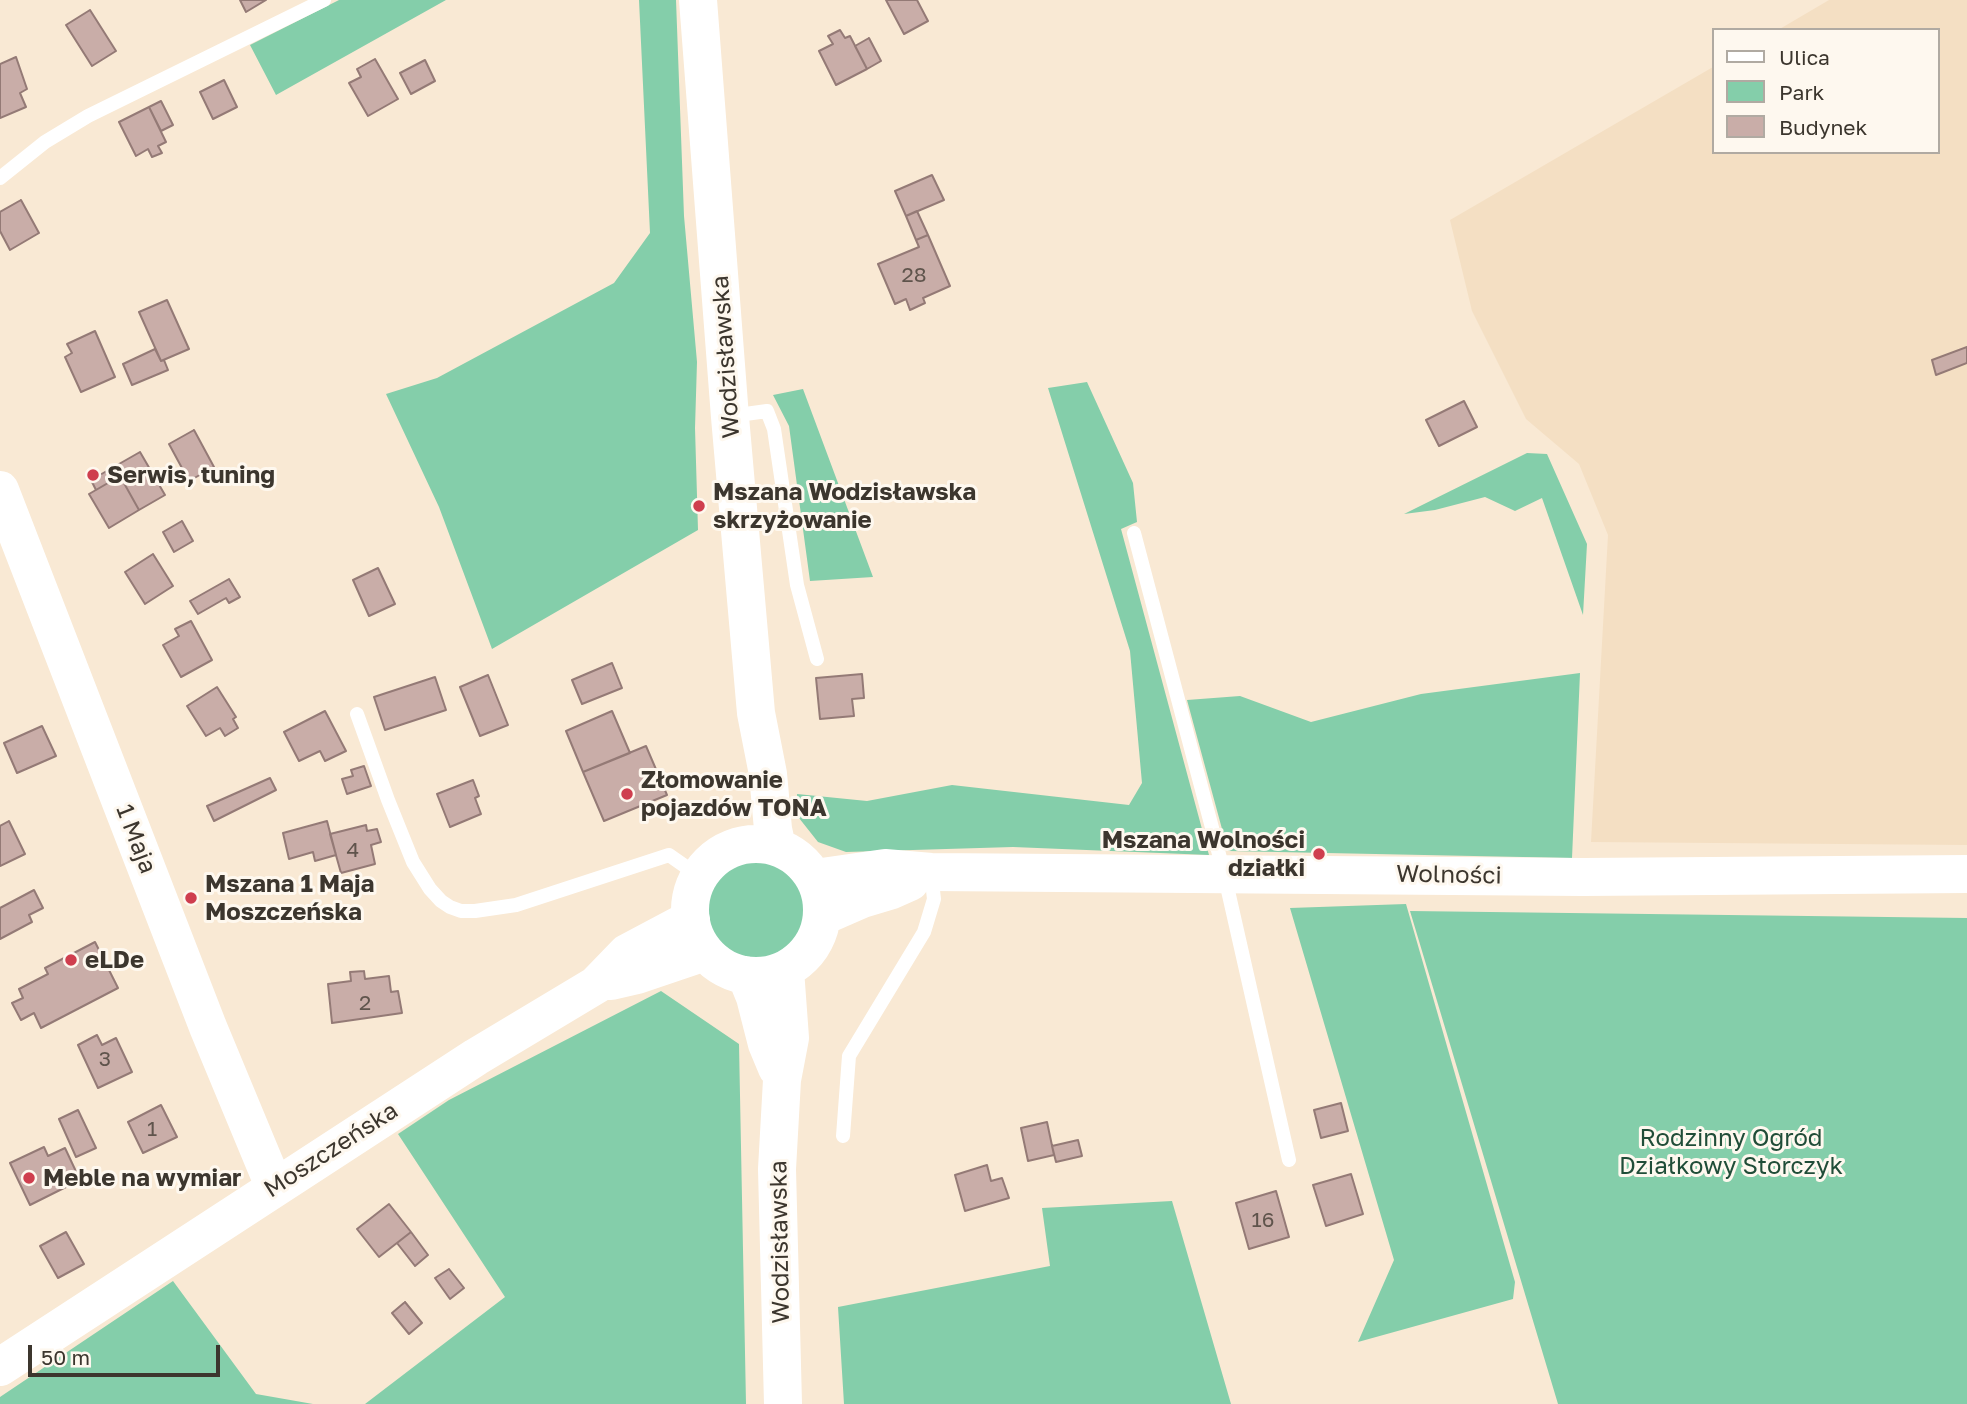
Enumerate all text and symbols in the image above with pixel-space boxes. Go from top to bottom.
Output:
legend [1712,28,1939,154]
text: Ulica [1779,44,1830,70]
text: Park [1779,79,1824,105]
text: Budynek [1779,114,1867,140]
house number: 28 [902,262,926,288]
street label: Wodzisławska [706,275,746,439]
place label: Serwis, tuning [107,461,275,489]
marker: Serwis, tuning [85,467,101,483]
place label: Mszana Wodzisławska skrzyżowanie [713,478,976,534]
marker: Mszana Wodzisławska skrzyżowanie [691,498,707,514]
place label: Złomowanie pojazdów TONA [641,766,827,822]
marker: Złomowanie pojazdów TONA [619,786,635,802]
street label: 1 Maja [110,800,162,878]
place label: Mszana Wolności działki [1102,826,1305,882]
house number: 4 [347,837,359,863]
marker: Mszana Wolności działki [1311,846,1327,862]
street label: Wolności [1396,860,1502,890]
place label: Mszana 1 Maja Moszczeńska [205,870,375,926]
marker: Mszana 1 Maja Moszczeńska [183,890,199,906]
place label: eLDe [85,946,144,974]
marker: eLDe [63,952,79,968]
house number: 2 [359,990,371,1016]
house number: 3 [99,1046,111,1072]
street label: Moszczeńska [259,1096,403,1204]
house number: 1 [147,1116,157,1142]
park label: Rodzinny Ogród Działkowy Storczyk [1619,1124,1843,1180]
street label: Wodzisławska [764,1160,796,1324]
place label: Meble na wymiar [43,1164,241,1192]
marker: Meble na wymiar [21,1170,37,1186]
house number: 16 [1252,1207,1274,1233]
scale bar [32,1330,224,1374]
text: 50 m [41,1344,90,1370]

